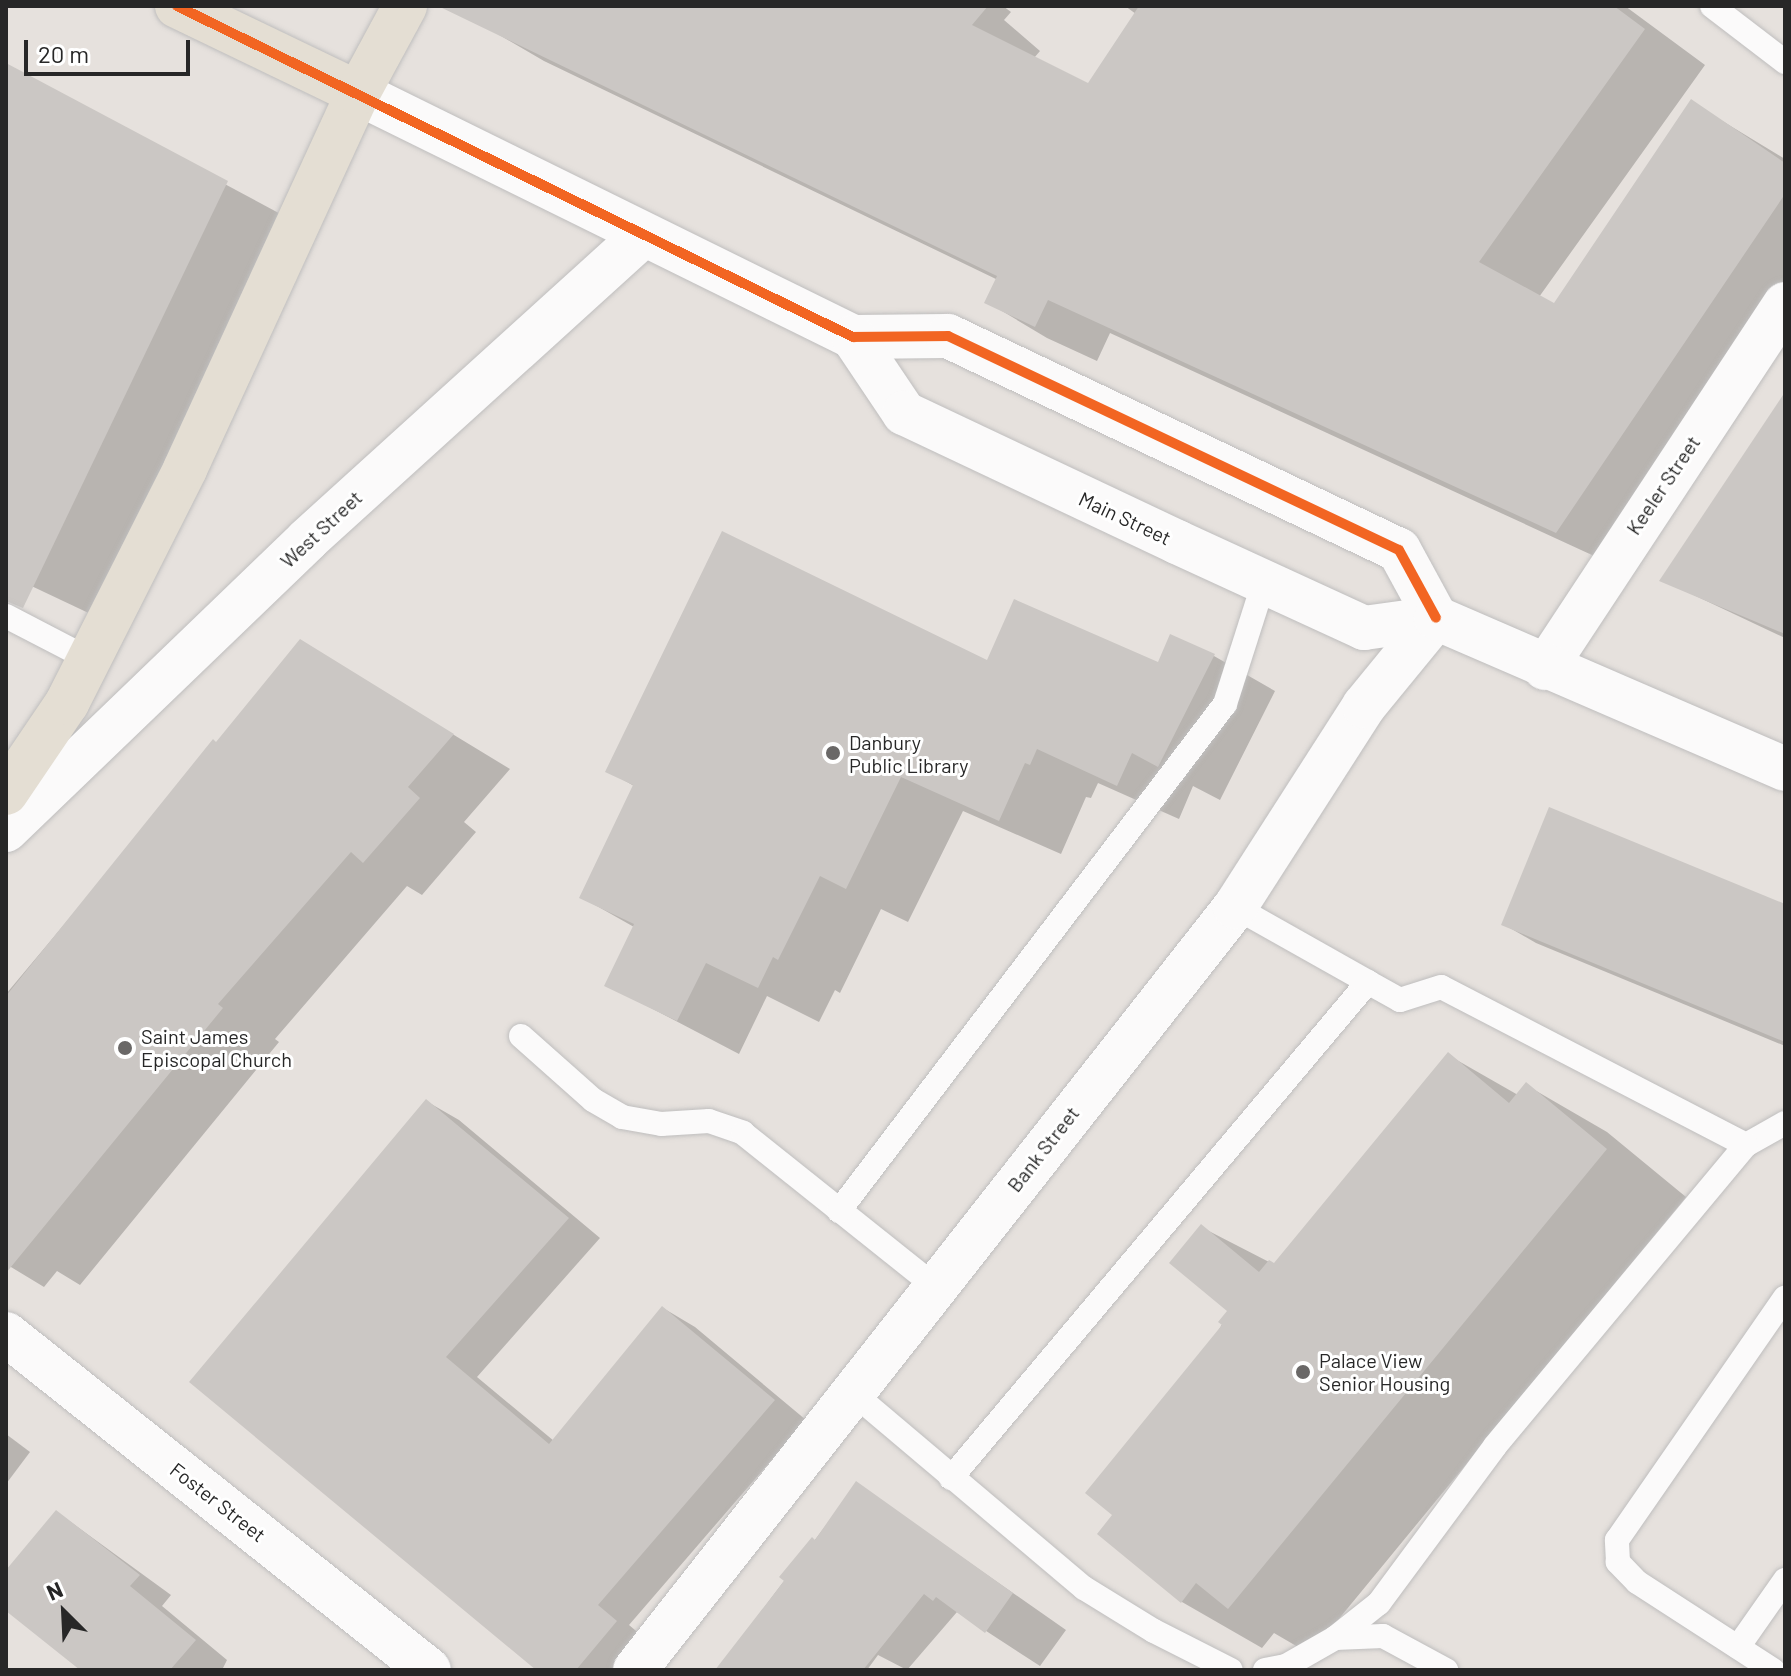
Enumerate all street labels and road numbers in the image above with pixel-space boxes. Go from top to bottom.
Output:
street label: Keeler Street [1621,431,1705,539]
street label: West Street [275,485,367,573]
street label: Main Street [1075,486,1175,550]
street label: Bank Street [1002,1101,1084,1197]
street label: Foster Street [165,1457,271,1547]

